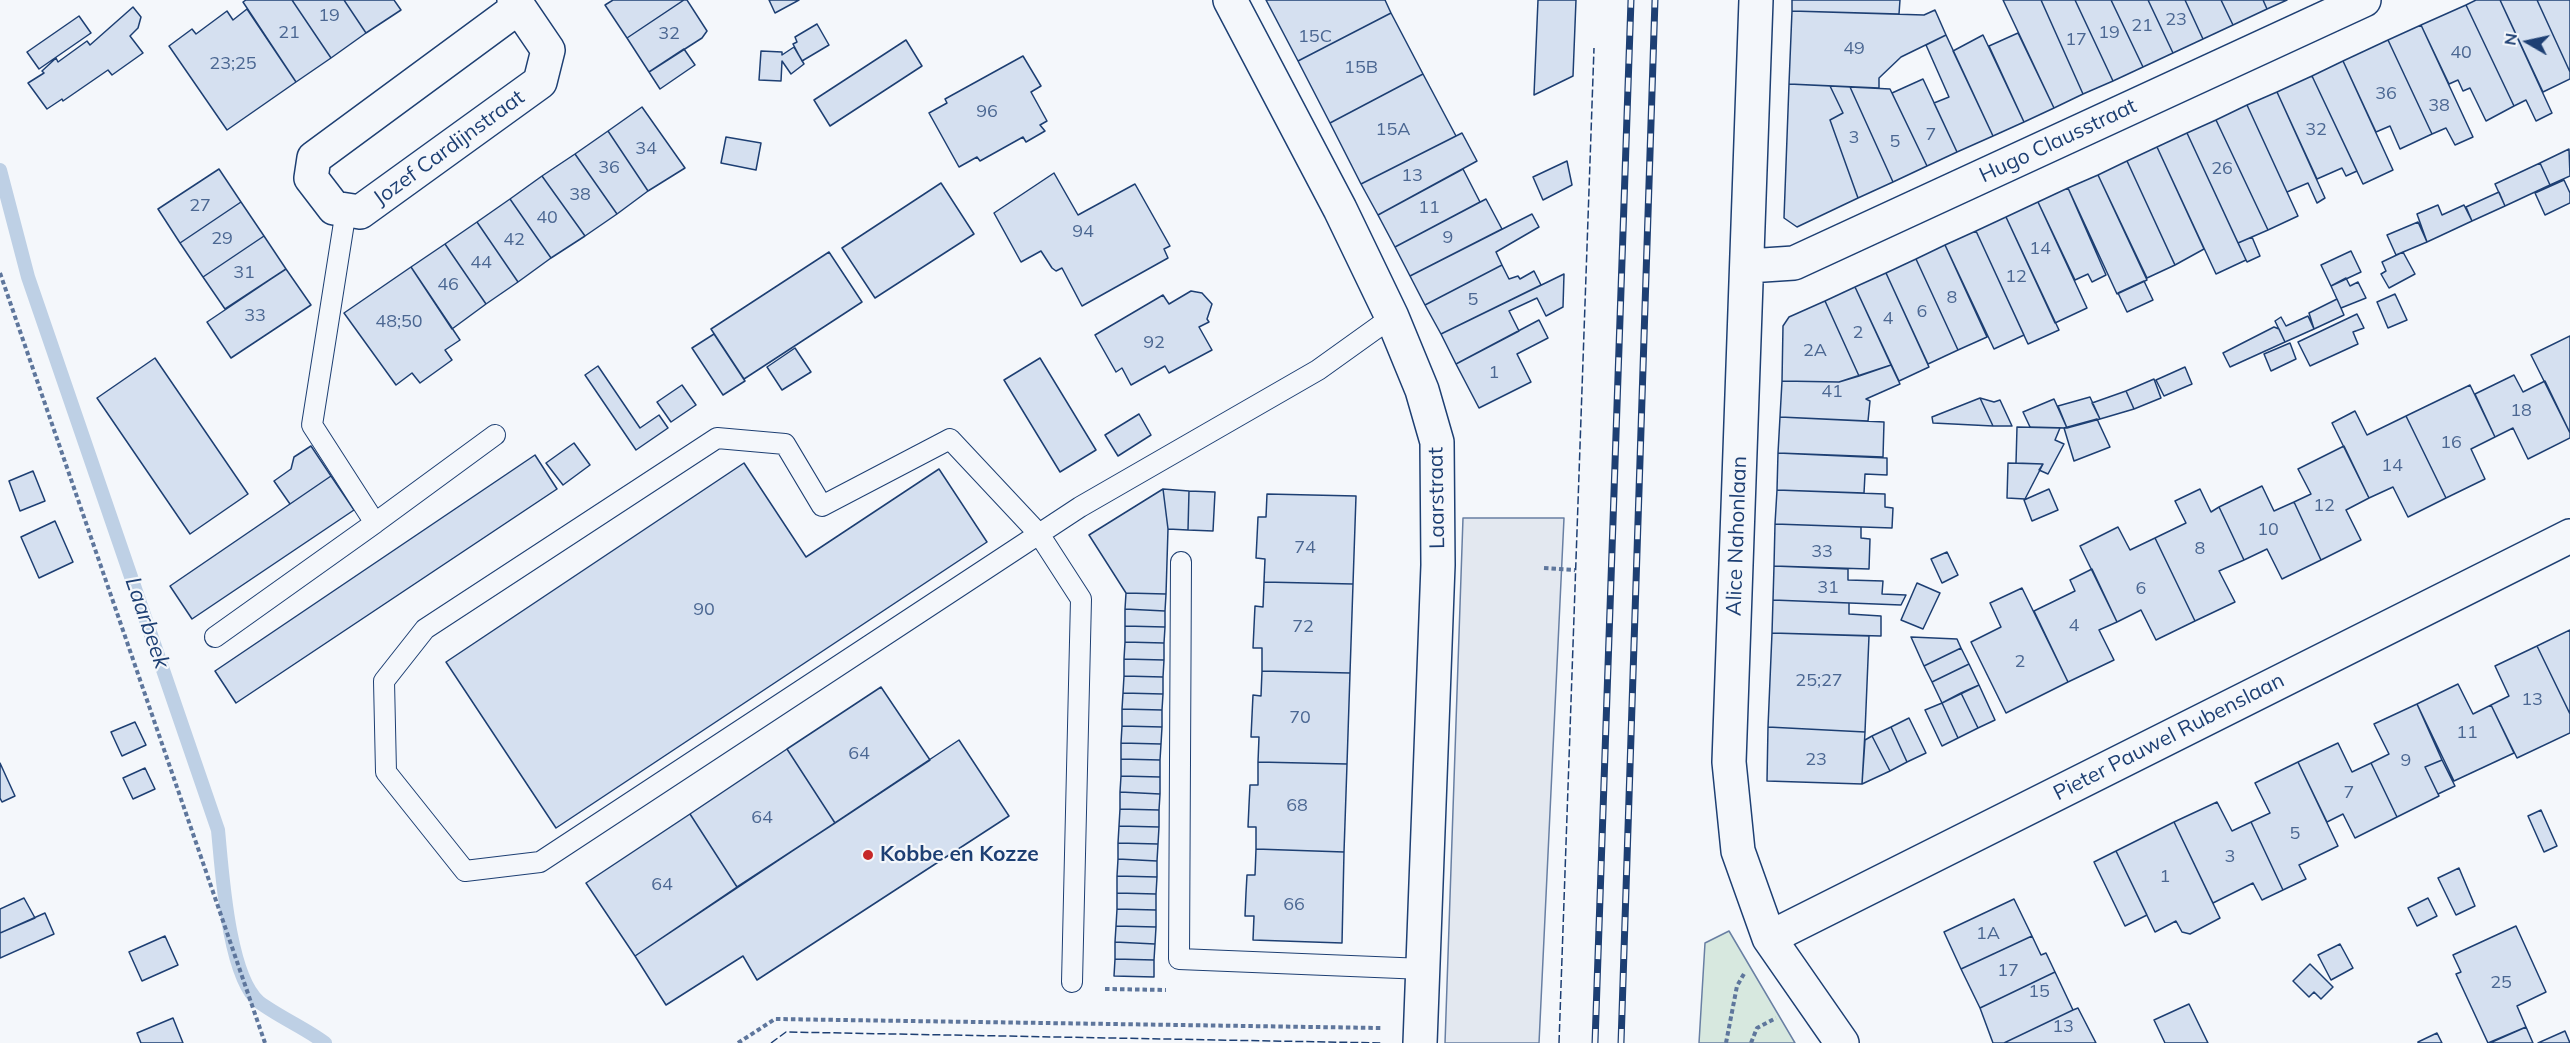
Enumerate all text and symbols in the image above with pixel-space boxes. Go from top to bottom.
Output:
house number: 19 [318,5,340,27]
house number: 23 [2165,9,2187,31]
north arrow [2498,12,2558,72]
house number: 21 [2131,15,2153,37]
house number: 21 [278,22,300,44]
house number: 19 [2098,22,2120,44]
house number: 32 [658,23,680,45]
house number: 15C [1298,26,1332,48]
house number: 17 [2065,29,2087,51]
text: N [2499,32,2521,47]
house number: 49 [1843,38,1865,60]
house number: 40 [2450,42,2472,64]
house number: 23;25 [209,53,257,75]
house number: 15B [1344,57,1378,79]
house number: 36 [2375,83,2397,105]
street label: Jozef Cardijnstraat [369,85,529,211]
street label: Hugo Clausstraat [1975,94,2141,188]
house number: 38 [2428,95,2450,117]
house number: 96 [976,101,998,123]
house number: 15A [1376,119,1410,141]
house number: 32 [2305,119,2327,141]
house number: 7 [1926,124,1936,146]
house number: 3 [1849,127,1859,149]
house number: 5 [1890,131,1900,153]
house number: 34 [635,138,657,160]
house number: 36 [598,157,620,179]
house number: 26 [2211,158,2233,180]
house number: 13 [1401,165,1423,187]
house number: 38 [569,184,591,206]
house number: 27 [189,195,211,217]
house number: 11 [1418,197,1440,219]
house number: 40 [536,207,558,229]
house number: 94 [1072,221,1094,243]
house number: 9 [1443,227,1453,249]
house number: 29 [211,228,233,250]
house number: 42 [503,229,525,251]
house number: 14 [2029,238,2051,260]
house number: 44 [470,252,492,274]
house number: 31 [233,262,255,284]
house number: 12 [2005,266,2027,288]
house number: 46 [437,274,459,296]
house number: 8 [1947,287,1957,309]
house number: 5 [1468,289,1478,311]
house number: 6 [1917,301,1927,323]
house number: 33 [244,305,266,327]
house number: 4 [1883,308,1893,330]
house number: 48;50 [375,311,423,333]
house number: 2 [1853,322,1863,344]
house number: 92 [1143,332,1165,354]
house number: 2A [1803,340,1827,362]
house number: 1 [1489,362,1499,384]
house number: 41 [1821,381,1843,403]
house number: 18 [2510,400,2532,422]
house number: 16 [2440,432,2462,454]
street label: Laarstraat [1424,447,1450,549]
house number: 14 [2381,455,2403,477]
street label: Alice Nahonlaan [1722,456,1752,616]
house number: 12 [2313,495,2335,517]
house number: 10 [2257,519,2279,541]
house number: 74 [1294,537,1316,559]
house number: 8 [2195,538,2205,560]
house number: 33 [1811,541,1833,563]
water label: Laarbeek [119,574,175,672]
house number: 31 [1817,577,1839,599]
house number: 6 [2136,578,2146,600]
house number: 90 [693,599,715,621]
house number: 4 [2069,615,2079,637]
house number: 72 [1292,616,1314,638]
house number: 2 [2015,651,2025,673]
street label: Pieter Pauwel Rubenslaan [2049,668,2289,806]
house number: 25;27 [1795,670,1843,692]
house number: 13 [2521,689,2543,711]
house number: 70 [1289,707,1311,729]
house number: 11 [2456,722,2478,744]
house number: 64 [848,743,870,765]
house number: 23 [1805,749,1827,771]
house number: 9 [2401,750,2411,772]
house number: 7 [2344,782,2354,804]
house number: 68 [1286,795,1308,817]
house number: 64 [751,807,773,829]
house number: 5 [2290,823,2300,845]
place label: Kobbe en Kozze [880,842,1039,868]
house number: 3 [2225,846,2235,868]
marker: Kobbe en Kozze [861,848,875,862]
house number: 1 [2160,866,2170,888]
house number: 64 [651,874,673,896]
house number: 66 [1283,894,1305,916]
house number: 1A [1976,923,2000,945]
house number: 17 [1997,960,2019,982]
house number: 25 [2490,972,2512,994]
house number: 15 [2028,981,2050,1003]
house number: 13 [2052,1016,2074,1038]

